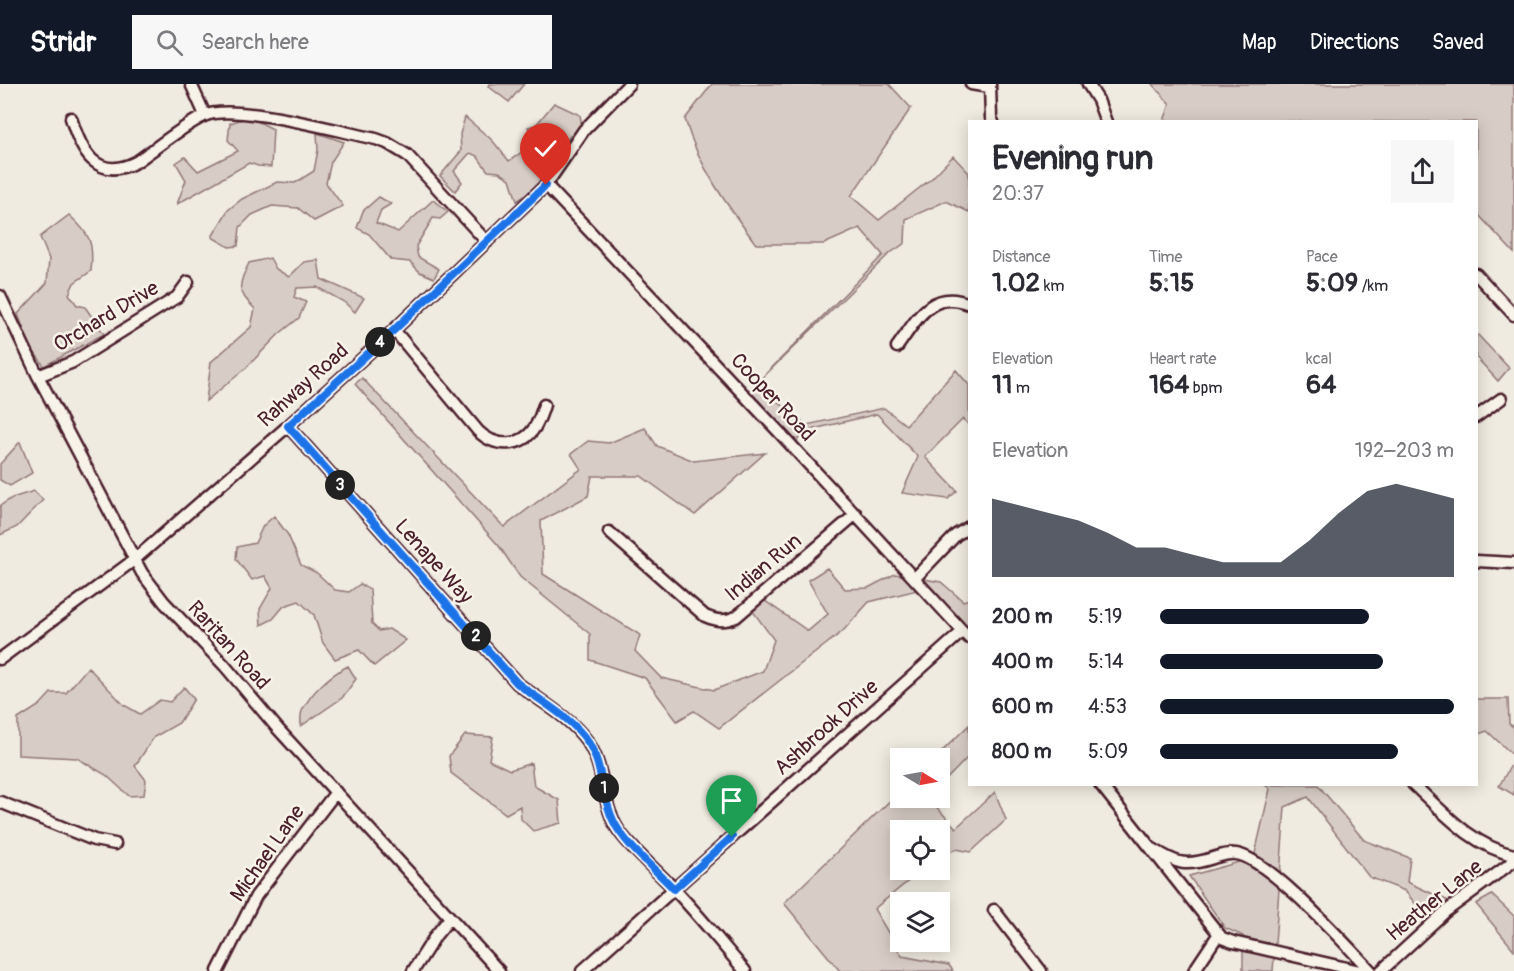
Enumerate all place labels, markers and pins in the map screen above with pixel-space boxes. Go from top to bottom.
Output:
pin [520,123,571,185]
pin: 4 [365,327,395,357]
pin: 3 [325,470,355,500]
pin: 2 [461,621,491,651]
pin: 1 [589,773,619,803]
pin [706,775,757,837]

